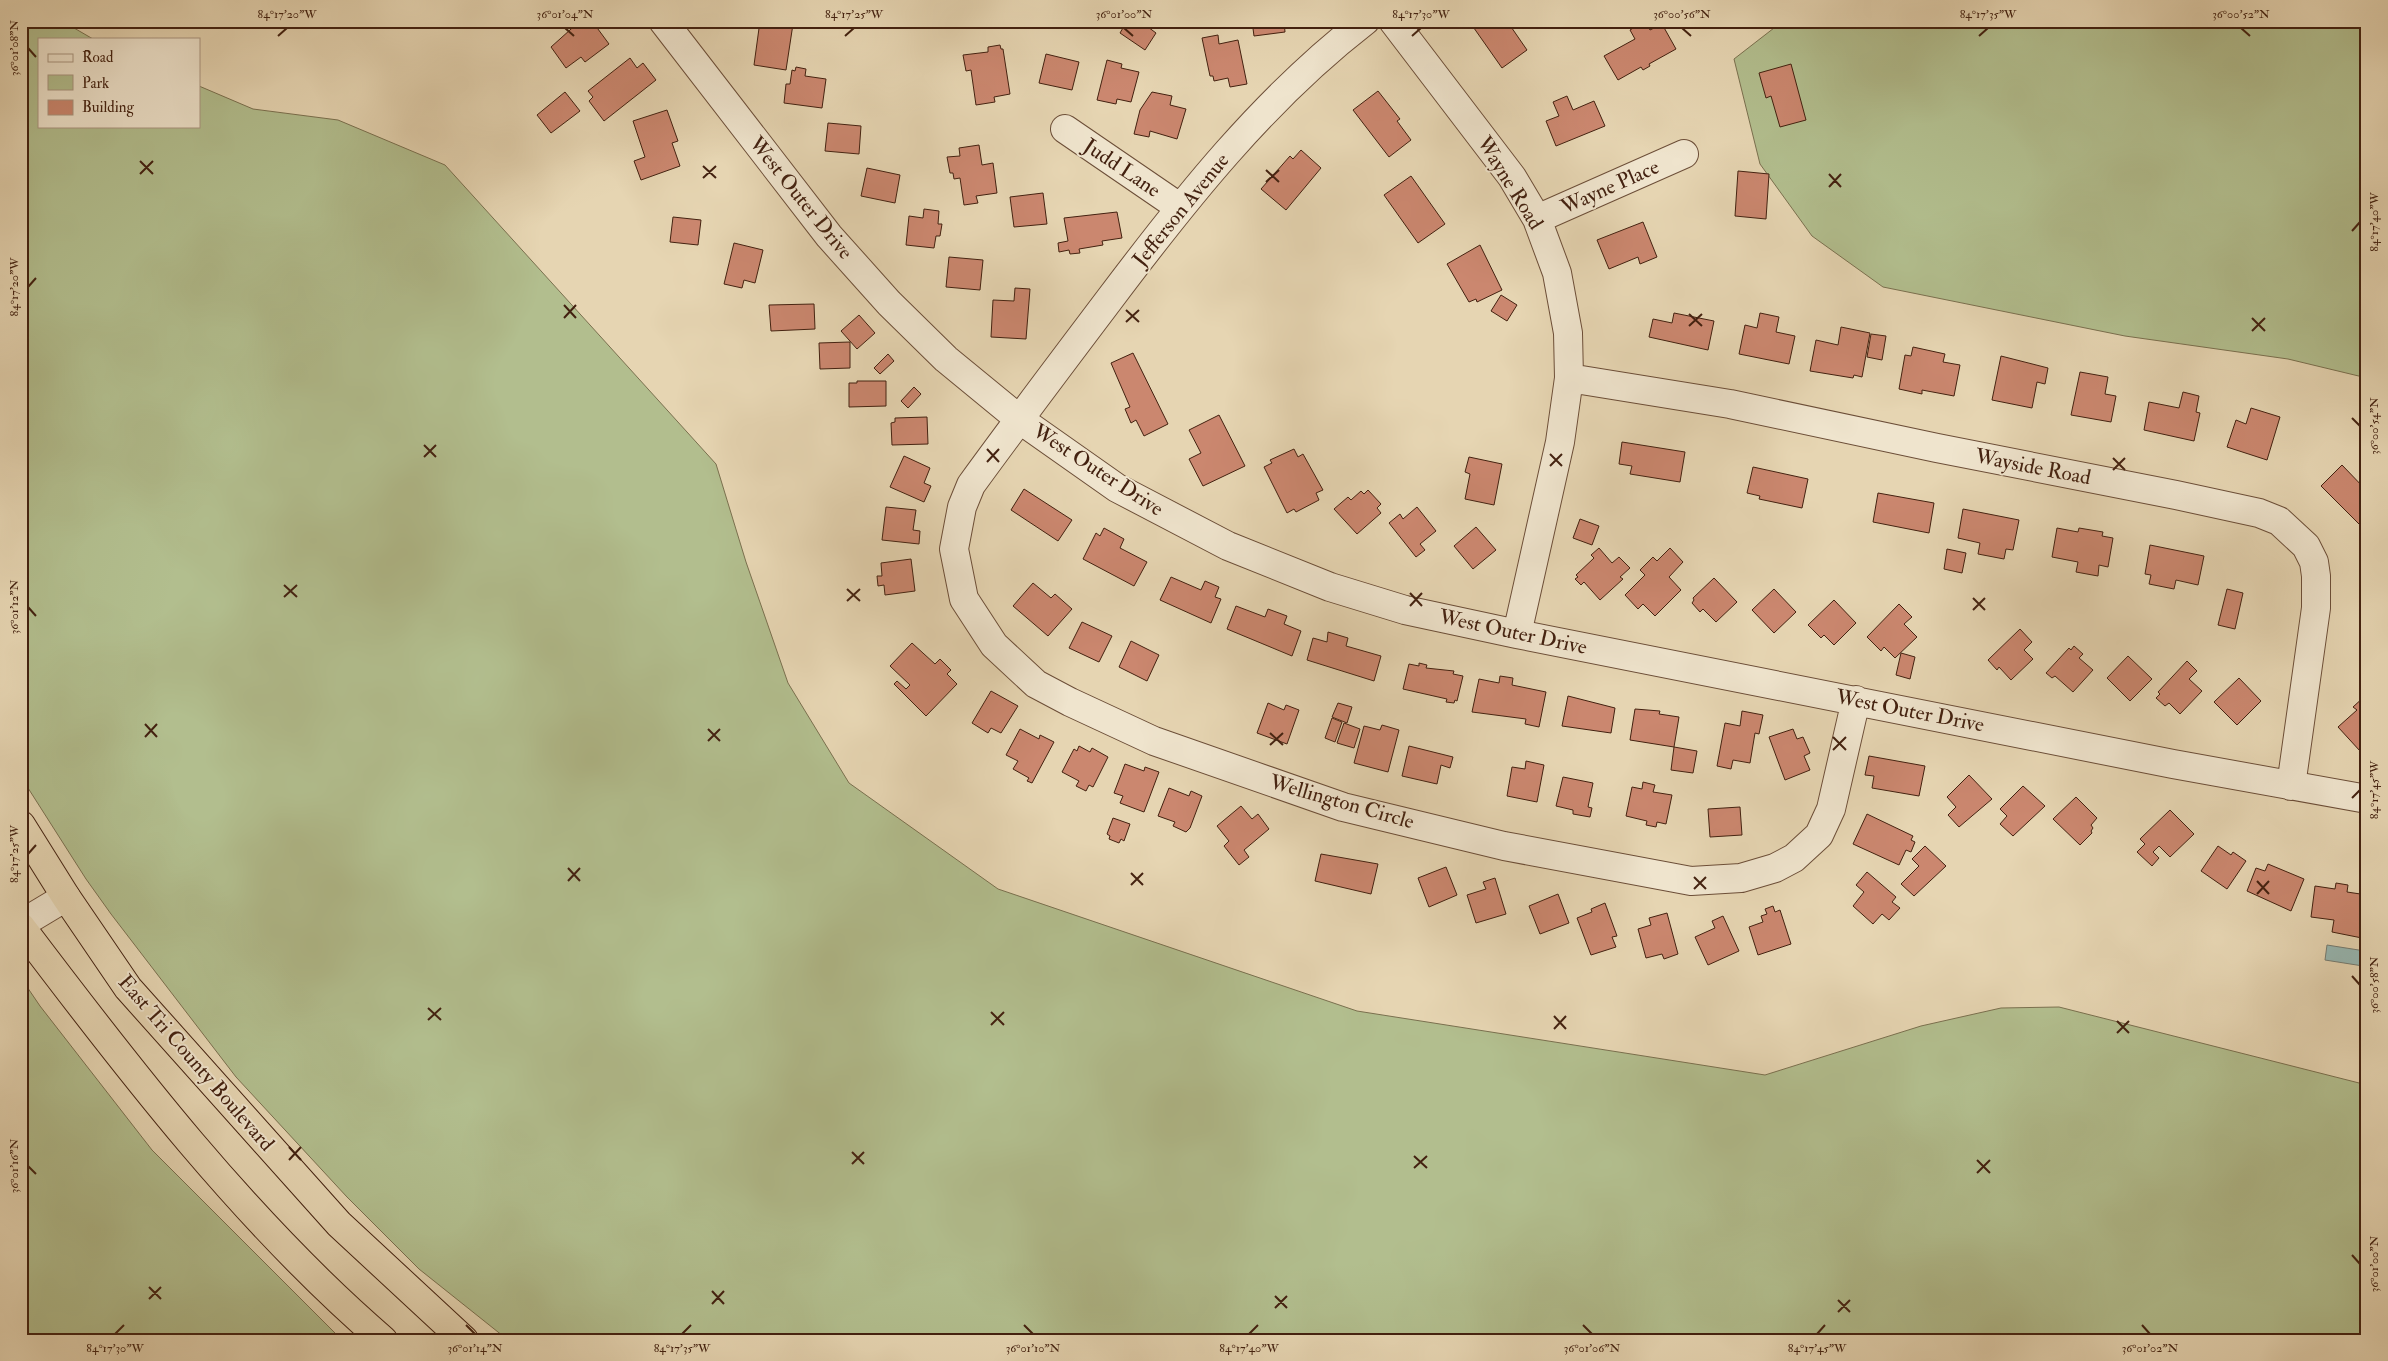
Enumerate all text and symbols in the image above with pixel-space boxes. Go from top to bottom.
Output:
text: 84°17'20"W [258,7,317,22]
text: 36°01'04"N [537,7,594,22]
text: 84°17'25"W [825,7,884,22]
text: 36°01'00"N [1096,7,1153,22]
text: 84°17'30"W [1392,7,1450,22]
text: 36°00'56"N [1653,7,1711,22]
text: 84°17'35"W [1960,7,2017,22]
text: 36°00'52"N [2212,7,2270,22]
text: 36°01'08"N [7,20,22,76]
legend [38,38,200,128]
text: Road [82,48,114,67]
text: Park [82,74,109,93]
text: Building [82,98,134,117]
street label: West Outer Drive [743,130,859,265]
street label: Wayne Road [1470,130,1550,235]
street label: Judd Lane [1077,132,1166,204]
street label: Jefferson Avenue [1126,147,1235,273]
street label: Wayne Place [1556,153,1664,221]
text: 84°17'40"W [2367,192,2382,252]
text: 84°17'20"W [7,257,22,316]
text: 36°00'54"N [2367,397,2382,455]
street label: West Outer Drive [1027,417,1169,522]
street label: Wayside Road [1972,442,2094,492]
text: 36°01'12"N [7,579,22,634]
street label: West Outer Drive [1436,603,1590,661]
street label: West Outer Drive [1833,683,1987,739]
text: 84°17'45"W [2367,760,2382,819]
street label: Wellington Circle [1266,768,1418,836]
text: 84°17'25"W [7,824,22,883]
text: 36°00'58"N [2367,956,2382,1014]
street label: East Tri County Boulevard [112,969,281,1157]
text: 36°01'16"N [7,1138,22,1193]
text: 36°01'00"N [2367,1235,2382,1292]
text: 84°17'30"W [86,1341,144,1356]
text: 36°01'14"N [447,1341,503,1356]
text: 84°17'35"W [654,1341,711,1356]
text: 36°01'10"N [1006,1341,1061,1356]
text: 84°17'40"W [1219,1341,1279,1356]
text: 36°01'06"N [1564,1341,1621,1356]
text: 84°17'45"W [1788,1341,1847,1356]
text: 36°01'02"N [2122,1341,2179,1356]

